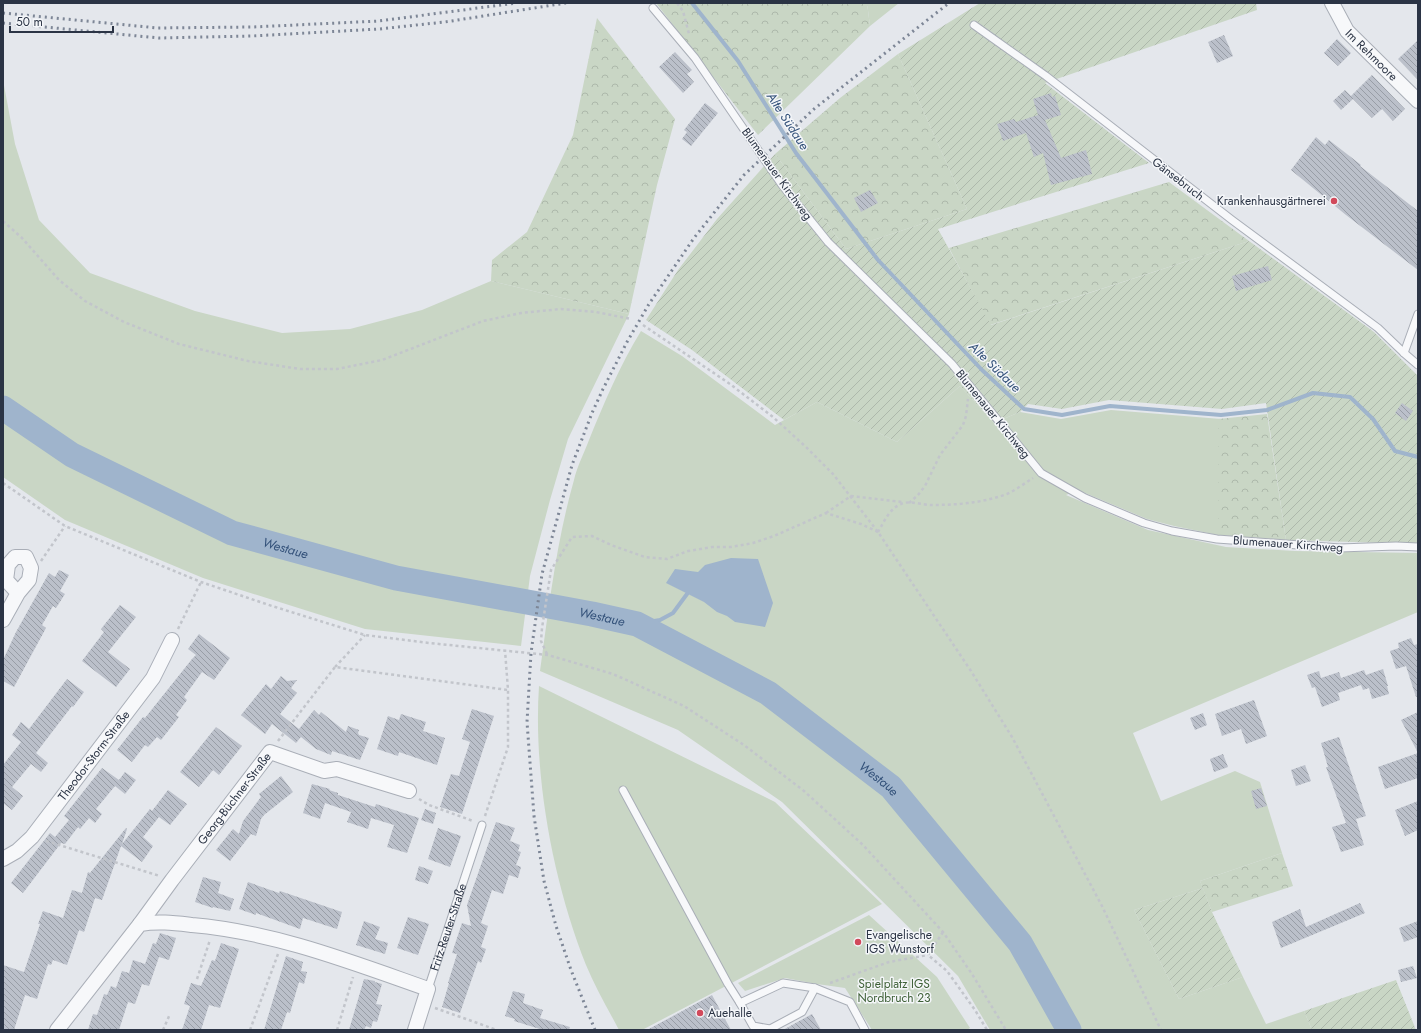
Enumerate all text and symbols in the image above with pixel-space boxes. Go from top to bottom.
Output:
scale bar [10,8,113,34]
text: 50 m [16,13,43,31]
street label: Im Rehmoore [1341,25,1402,85]
water label: Alte Südaue [762,87,814,154]
street label: Blumenauer Kirchweg [737,124,817,224]
street label: Gänsebruch [1148,153,1208,205]
place label: Krankenhausgärtnerei [1217,192,1326,210]
marker: Krankenhausgärtnerei [1329,196,1339,206]
water label: Alte Südaue [964,337,1026,397]
street label: Blumenauer Kirchweg [951,365,1035,463]
street label: Blumenauer Kirchweg [1232,531,1344,557]
water label: Westaue [261,532,311,563]
water label: Westaue [577,602,627,631]
street label: Theodor-Storm-Straße [54,707,134,804]
street label: Georg-Büchner-Straße [193,749,276,848]
water label: Westaue [855,756,904,800]
street label: Fritz-Reuter-Straße [426,881,471,973]
place label: Evangelische IGS Wunstorf [866,926,934,958]
marker: Evangelische IGS Wunstorf [853,937,863,947]
park label: Spielplatz IGS Nordbruch 23 [857,975,931,1007]
place label: Auehalle [708,1004,752,1022]
marker: Auehalle [695,1008,705,1018]

